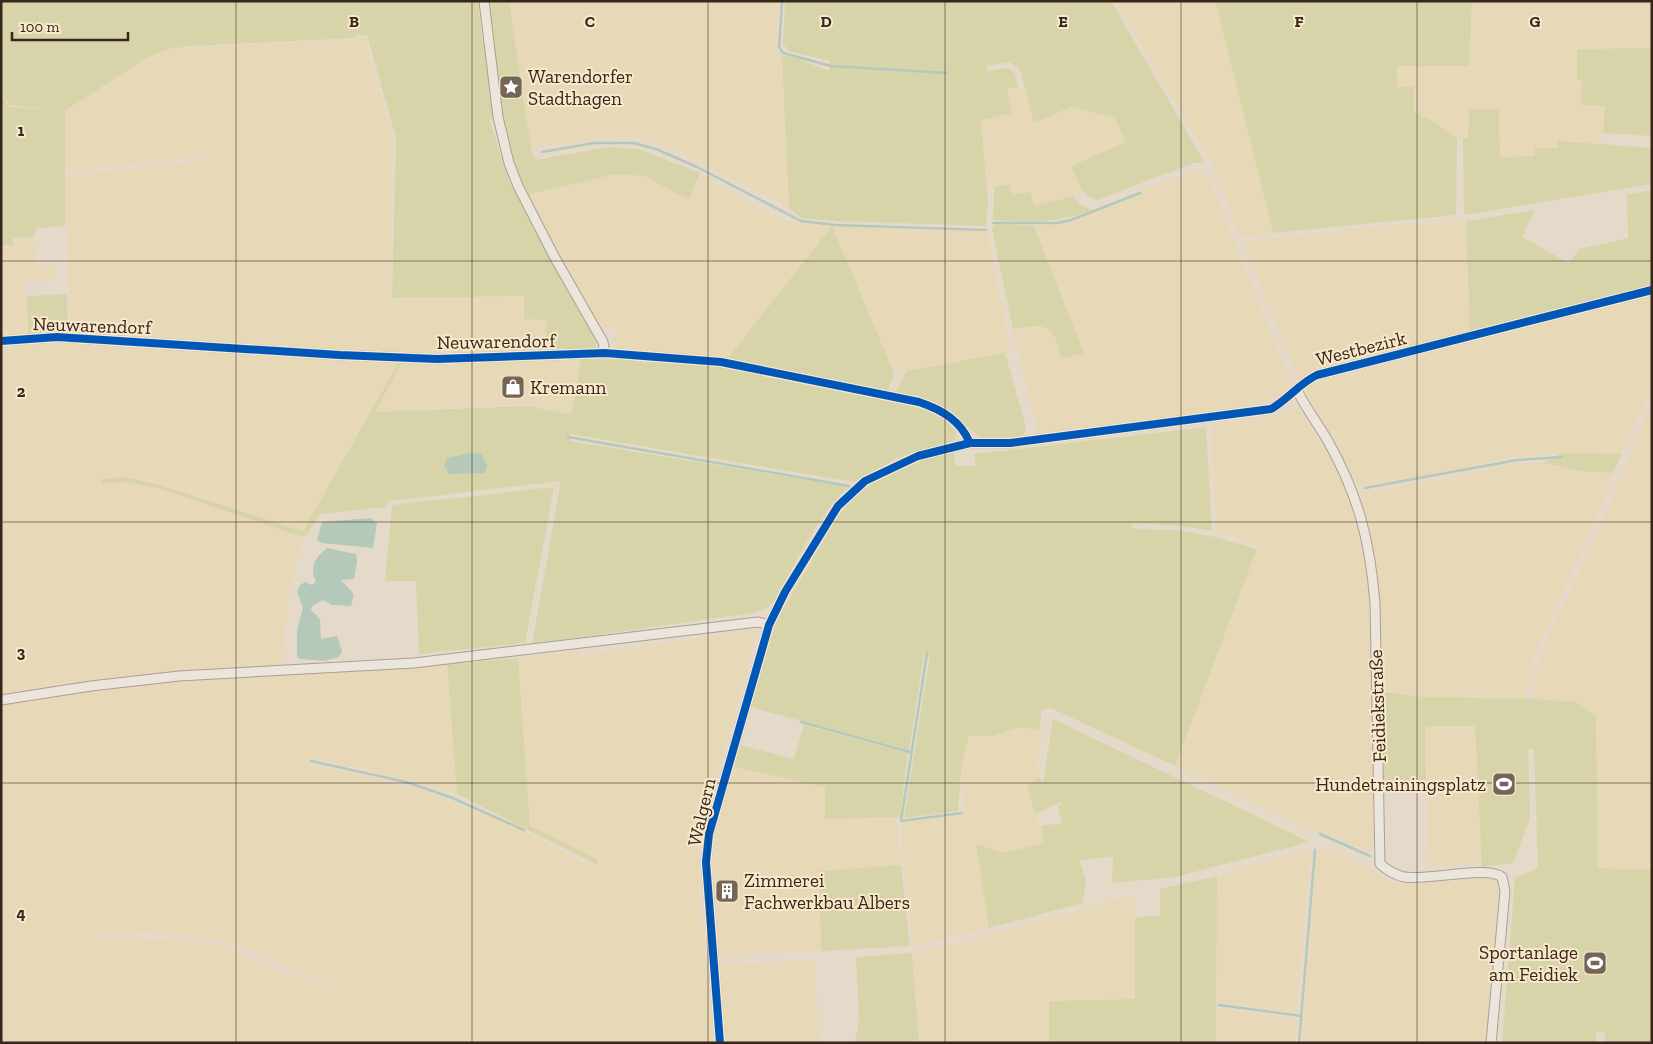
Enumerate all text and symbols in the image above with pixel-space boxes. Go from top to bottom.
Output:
scale bar [12,10,129,42]
text: B [349,12,359,31]
text: C [585,12,595,31]
text: D [820,12,832,31]
text: E [1058,12,1068,31]
text: F [1294,12,1304,31]
text: G [1530,12,1541,31]
text: 100 m [20,18,59,36]
place label: Warendorfer Stadthagen [528,65,633,110]
place icon: Warendorfer Stadthagen [498,74,524,100]
text: 1 [18,121,25,140]
street label: Neuwarendorf [32,312,154,339]
street label: Westbezirk [1314,326,1409,371]
street label: Neuwarendorf [436,329,557,354]
shop icon: Kremann [500,374,526,400]
place label: Kremann [530,376,607,399]
text: 2 [17,382,26,401]
text: 3 [17,643,26,662]
street label: Feidiekstraße [1364,649,1391,763]
sports icon: Hundetrainingsplatz [1491,771,1517,797]
place label: Hundetrainingsplatz [1315,773,1486,796]
street label: Walgern [682,776,721,848]
place label: Zimmerei Fachwerkbau Albers [744,869,910,914]
building icon: Zimmerei Fachwerkbau Albers [714,878,740,904]
text: 4 [16,904,26,923]
place label: Sportanlage am Feidiek [1479,941,1578,986]
sports icon: Sportanlage am Feidiek [1582,950,1608,976]

